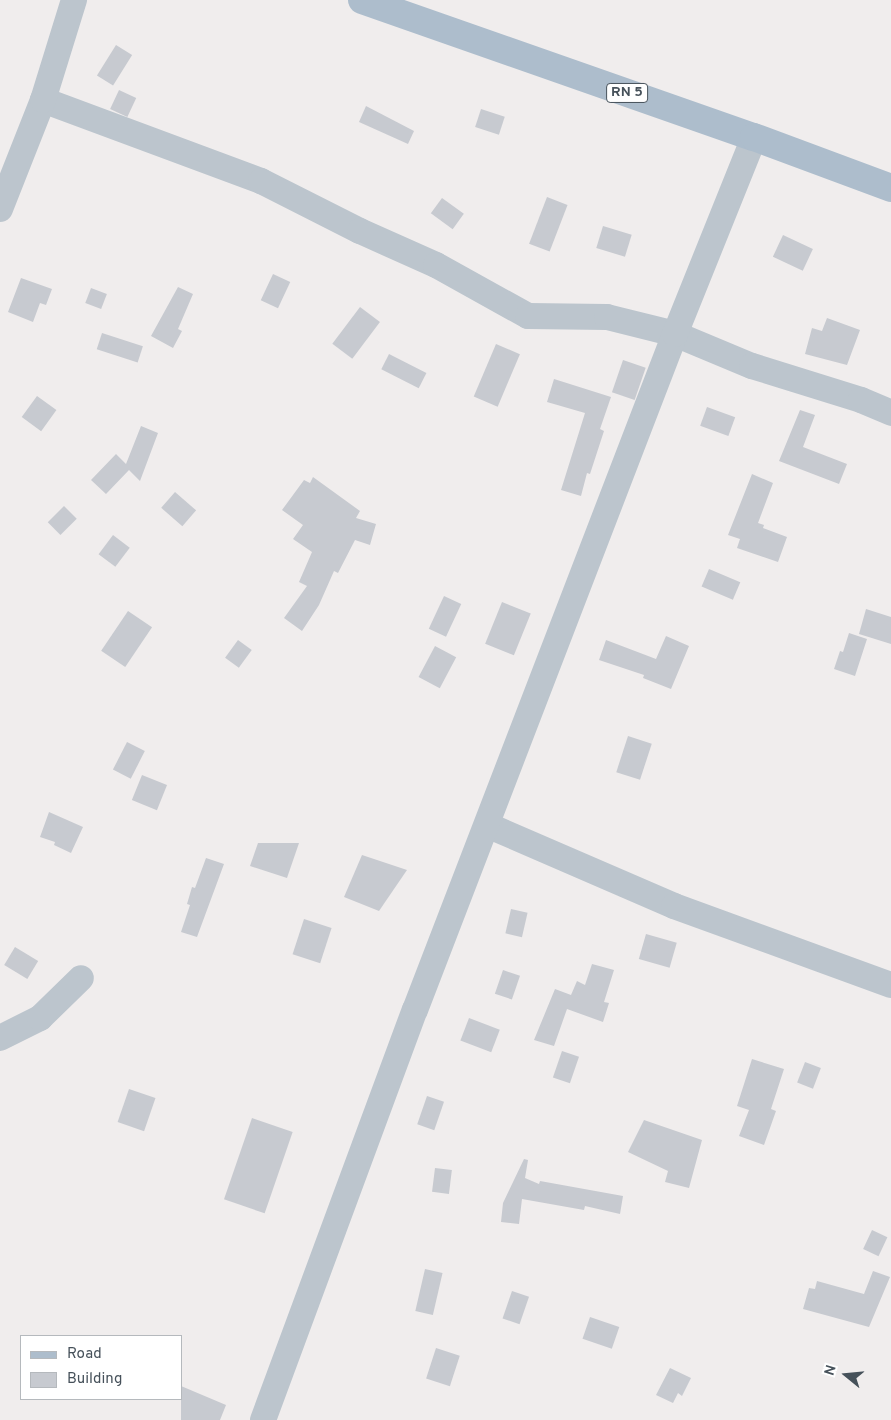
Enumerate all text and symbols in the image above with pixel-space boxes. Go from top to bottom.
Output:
road number: RN 5 [606,82,648,105]
legend [20,1335,182,1400]
text: Road [67,1345,102,1364]
north arrow [821,1350,871,1400]
text: N [822,1363,841,1378]
text: Building [67,1370,122,1389]

